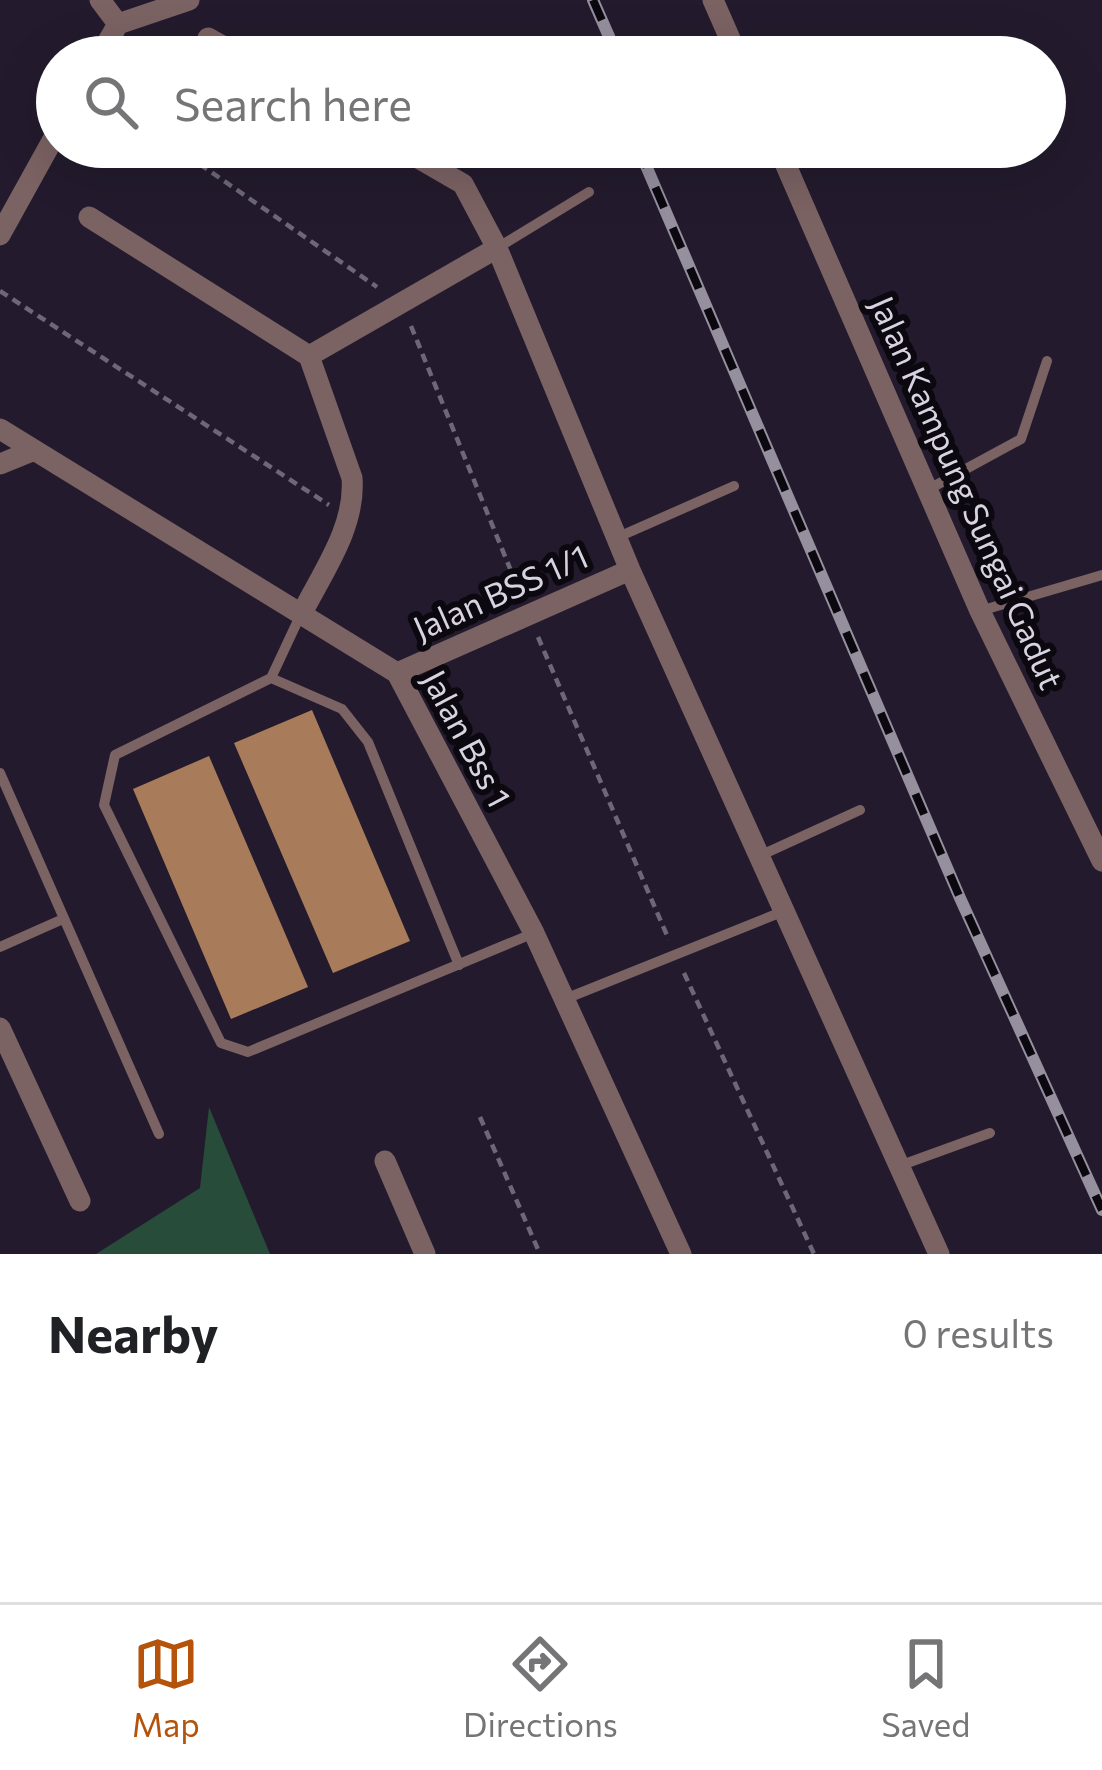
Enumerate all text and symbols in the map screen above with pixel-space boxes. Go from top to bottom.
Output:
search box [36,36,1066,168]
icon: search [78,69,144,135]
text: Search here [174,75,412,130]
street label: Jalan Kampung Sungai Gadut [863,289,1073,695]
street label: Jalan BSS 1/1 [406,534,594,648]
street label: Jalan Bss 1 [415,662,521,814]
text: Nearby [48,1301,218,1364]
text: 0 results [902,1308,1054,1356]
tab: Map [132,1631,200,1744]
tab: Directions [463,1631,618,1744]
tab: Saved [881,1631,970,1744]

